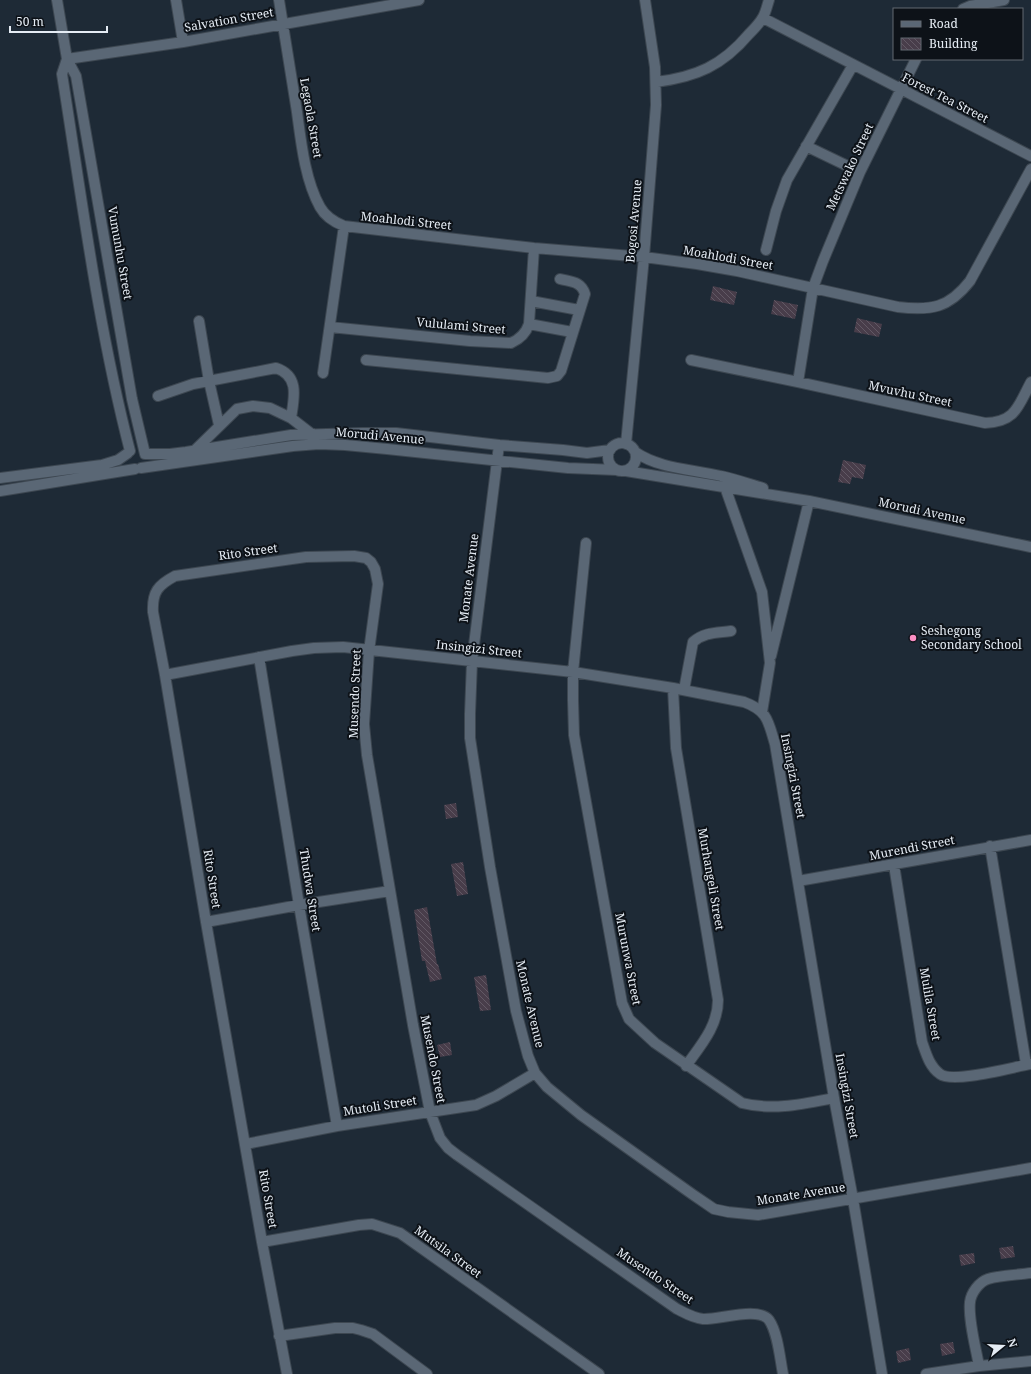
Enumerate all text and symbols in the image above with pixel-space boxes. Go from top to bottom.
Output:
street label: Salvation Street [183,3,275,36]
scale bar [10,8,107,34]
legend [893,8,1023,60]
text: 50 m [16,13,44,30]
text: Road [929,15,959,32]
text: Building [929,35,978,52]
street label: Forest Tea Street [899,68,991,127]
street label: Legaola Street [296,76,327,159]
street label: Metswako Street [822,120,877,213]
street label: Bogosi Avenue [621,179,646,263]
street label: Vumunhu Street [104,205,137,301]
street label: Moahlodi Street [360,207,452,234]
street label: Moahlodi Street [682,241,774,274]
street label: Vululami Street [416,313,506,338]
street label: Mvuvhu Street [867,376,953,411]
street label: Morudi Avenue [335,423,425,448]
street label: Morudi Avenue [877,493,967,528]
street label: Monate Avenue [455,533,482,623]
street label: Rito Street [217,539,279,564]
place label: Seshegong Secondary School [921,622,1022,653]
marker: Seshegong Secondary School [908,633,918,643]
street label: Insingizi Street [435,636,523,661]
street label: Musendo Street [344,649,365,739]
street label: Insingizi Street [777,732,810,820]
street label: Murhangeli Street [694,826,729,931]
street label: Murendi Street [868,831,956,864]
street label: Thudwa Street [296,847,325,933]
street label: Rito Street [199,848,226,910]
street label: Murunwa Street [611,911,646,1006]
street label: Monate Avenue [512,958,549,1049]
street label: Mulila Street [916,966,945,1042]
street label: Musendo Street [417,1013,450,1104]
street label: Insingizi Street [832,1052,863,1140]
street label: Mutoli Street [342,1091,418,1120]
street label: Rito Street [255,1168,282,1230]
street label: Monate Avenue [755,1178,846,1209]
street label: Mutsila Street [411,1221,485,1282]
street label: Musendo Street [613,1244,697,1308]
north arrow [983,1326,1023,1366]
text: N [1005,1336,1022,1350]

